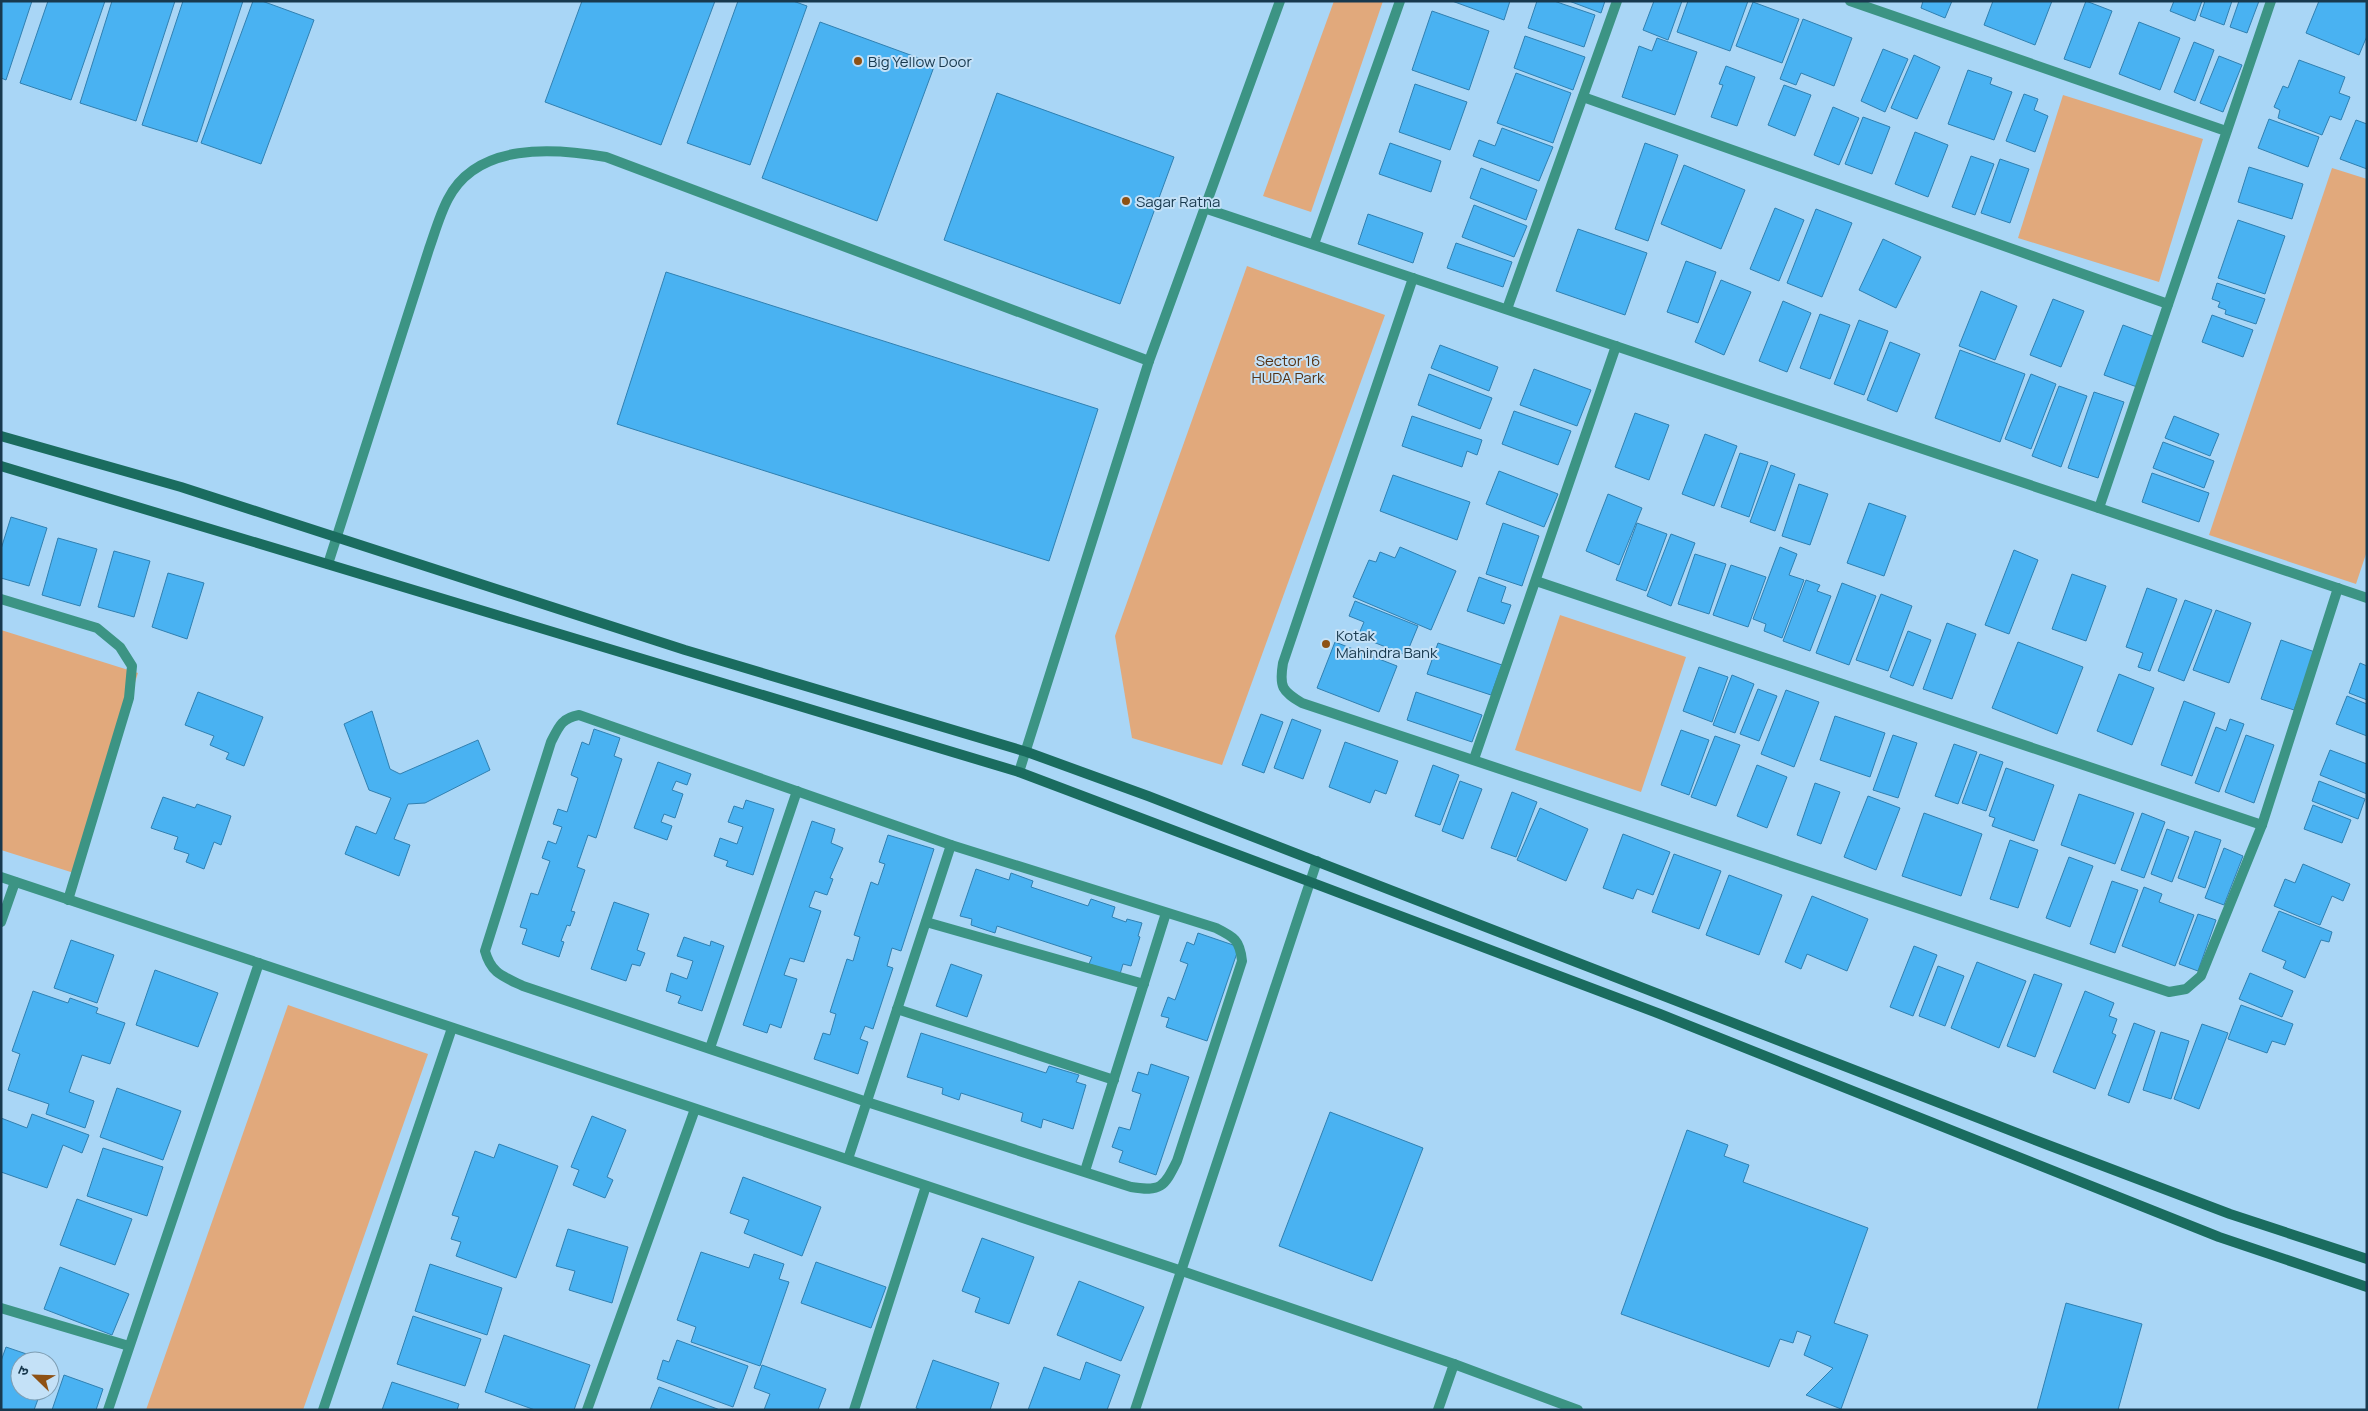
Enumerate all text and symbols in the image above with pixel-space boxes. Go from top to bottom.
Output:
place label: Big Yellow Door [868,51,972,72]
marker: Big Yellow Door [852,55,864,67]
place label: Sagar Ratna [1136,191,1220,212]
marker: Sagar Ratna [1120,195,1132,207]
park label: Sector 16 HUDA Park [1252,350,1325,388]
place label: Kotak Mahindra Bank [1336,625,1438,663]
marker: Kotak Mahindra Bank [1320,638,1332,650]
north arrow [10,1351,60,1401]
text: उ [12,1363,33,1378]

